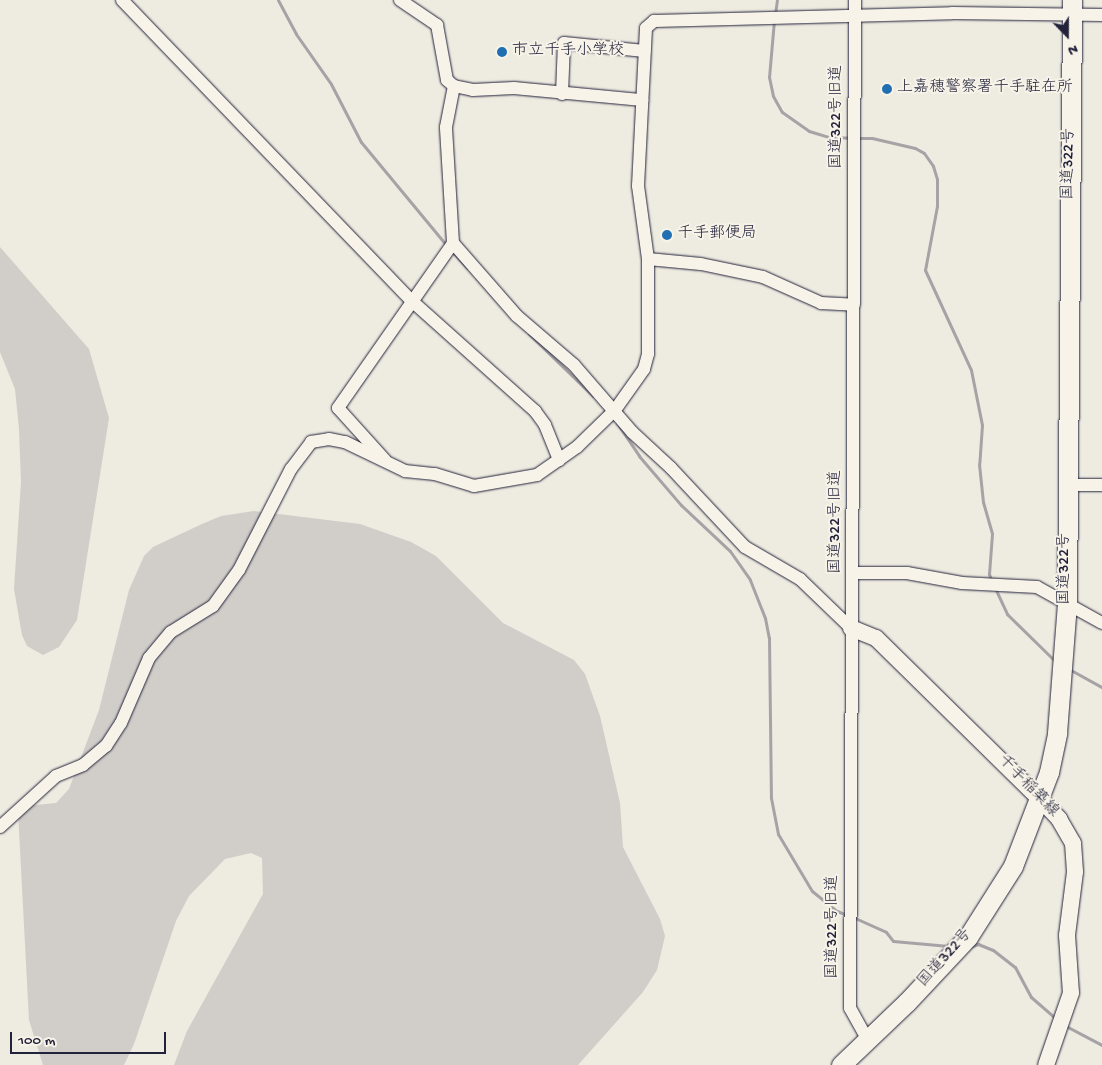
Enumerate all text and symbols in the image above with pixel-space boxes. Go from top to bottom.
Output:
north arrow [1042,10,1092,60]
text: N [1065,40,1080,59]
place label: 市立千手小学校 [512,42,624,62]
marker: 市立千手小学校 [496,46,508,58]
street label: 国道322号旧道 [828,65,848,169]
place label: 上嘉穂警察署千手駐在所 [897,79,1073,99]
marker: 上嘉穂警察署千手駐在所 [881,83,893,95]
street label: 国道322号 [1060,128,1080,200]
place label: 千手郵便局 [677,225,757,245]
marker: 千手郵便局 [661,229,673,241]
street label: 国道322号旧道 [827,470,847,574]
street label: 国道322号 [1056,533,1076,605]
street label: 千手稲築線 [992,752,1062,822]
street label: 国道322号旧道 [824,875,844,979]
street label: 国道322号 [915,926,977,992]
scale bar [12,1022,169,1054]
text: 100 m [18,1032,55,1050]

